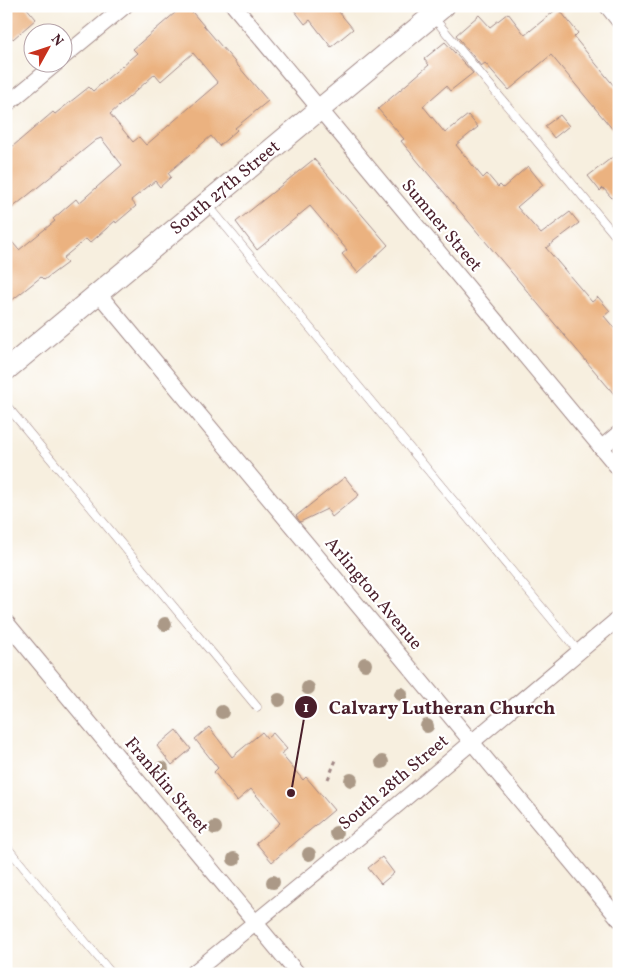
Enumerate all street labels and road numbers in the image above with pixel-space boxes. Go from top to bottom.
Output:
street label: South 27th Street [165,135,286,241]
street label: Sumner Street [395,174,487,278]
street label: Arlington Avenue [318,532,428,656]
street label: South 28th Street [334,729,454,837]
street label: Franklin Street [118,732,214,840]

